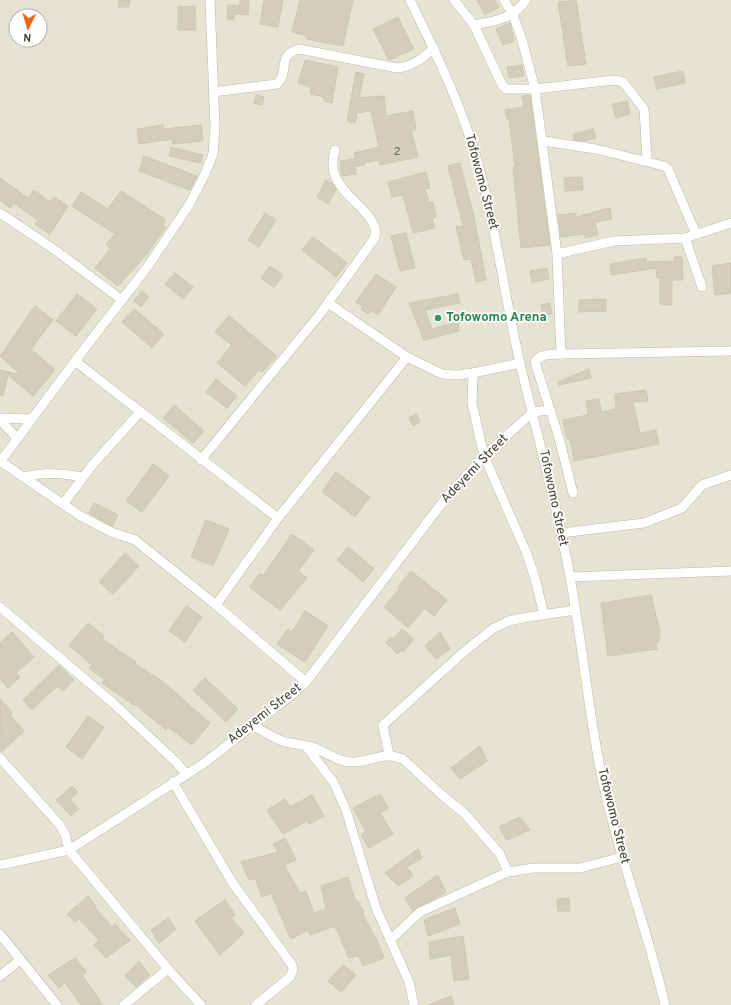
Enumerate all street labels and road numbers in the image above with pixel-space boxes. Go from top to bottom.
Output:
street label: Tofowomo Street [461,132,501,232]
street label: Adeyemi Street [438,431,512,507]
street label: Tofowomo Street [535,448,571,548]
street label: Adeyemi Street [225,680,305,748]
street label: Tofowomo Street [593,766,633,866]

